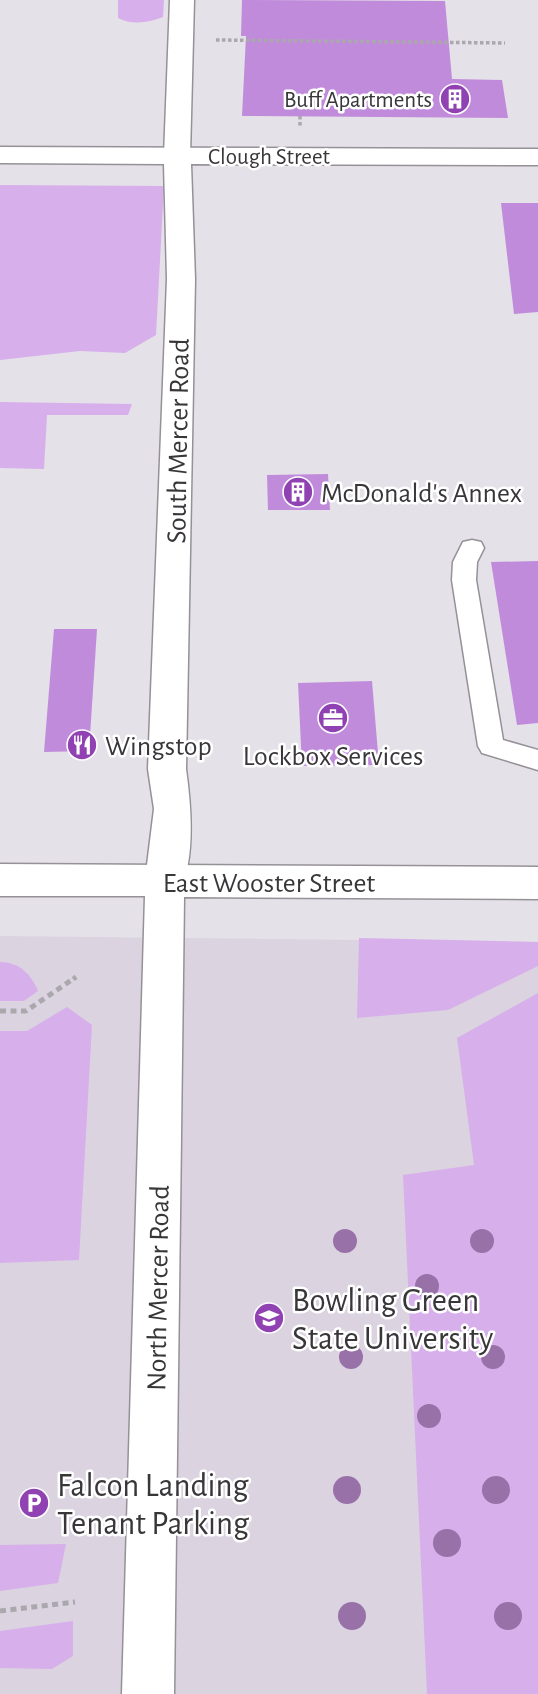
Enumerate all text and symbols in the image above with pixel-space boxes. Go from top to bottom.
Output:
building icon: Buff Apartments [438,82,472,116]
place label: Buff Apartments [284,89,432,112]
street label: Clough Street [208,146,331,169]
street label: South Mercer Road [163,338,195,544]
building icon: McDonald's Annex [281,475,315,509]
place label: McDonald's Annex [321,480,522,508]
office icon: Lockbox Services [316,701,350,735]
restaurant icon: Wingstop [65,728,99,762]
place label: Wingstop [105,733,212,761]
place label: Lockbox Services [243,743,423,771]
street label: East Wooster Street [163,870,375,898]
street label: North Mercer Road [143,1185,175,1391]
place label: Bowling Green State University [292,1285,493,1356]
school or university icon: Bowling Green State University [252,1301,286,1335]
place label: Falcon Landing Tenant Parking [57,1470,249,1541]
parking icon: Falcon Landing Tenant Parking [17,1486,51,1520]

